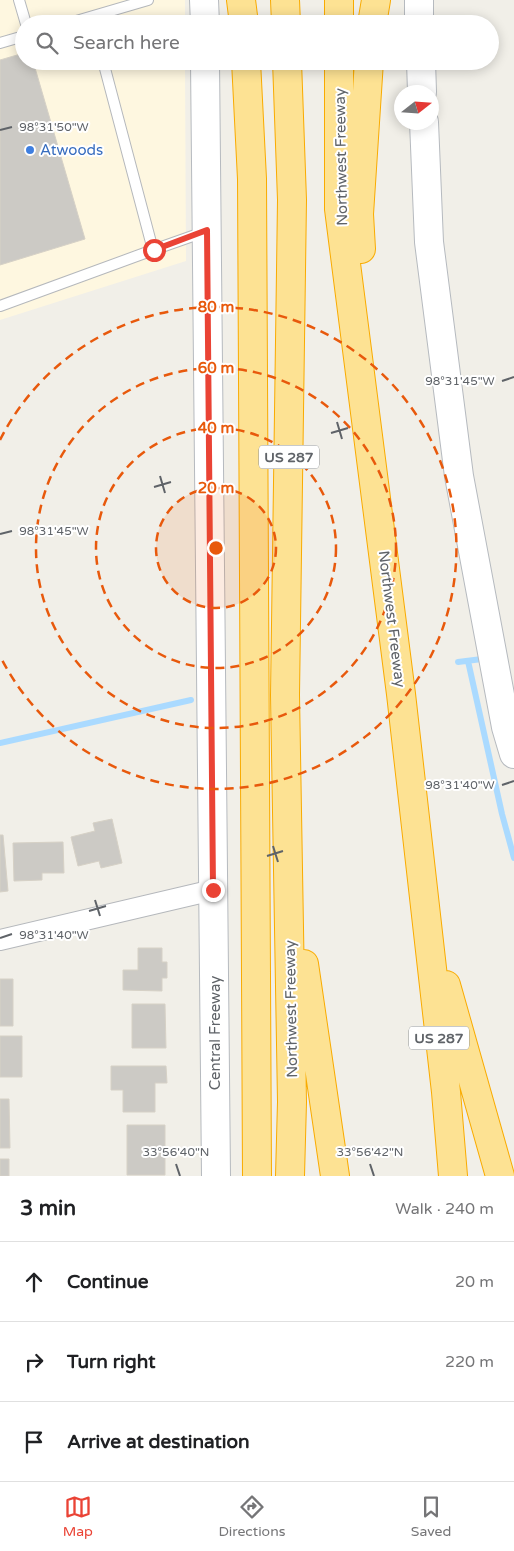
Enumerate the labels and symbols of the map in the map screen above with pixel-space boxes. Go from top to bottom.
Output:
north arrow [394,85,439,130]
street label: Northwest Freeway [331,88,351,226]
text: 98°31'50"W [19,120,89,134]
place label: Atwoods [40,141,103,159]
marker: Atwoods [24,144,36,156]
route start [143,239,166,262]
text: 80 m [198,298,234,316]
text: 60 m [198,359,234,377]
text: 98°31'45"W [425,374,495,388]
text: 40 m [198,419,234,437]
road number: US 287 [259,446,319,468]
text: 20 m [198,479,234,497]
text: 98°31'45"W [19,524,89,538]
centre of rings [207,539,225,557]
street label: Northwest Freeway [375,550,409,688]
text: 98°31'40"W [425,778,495,792]
route end [202,879,225,902]
text: 98°31'40"W [19,928,89,942]
street label: Northwest Freeway [281,940,301,1078]
street label: Central Freeway [206,976,224,1090]
road number: US 287 [409,1026,469,1050]
text: 33°56'40"N [143,1145,210,1159]
text: 33°56'42"N [337,1145,404,1159]

